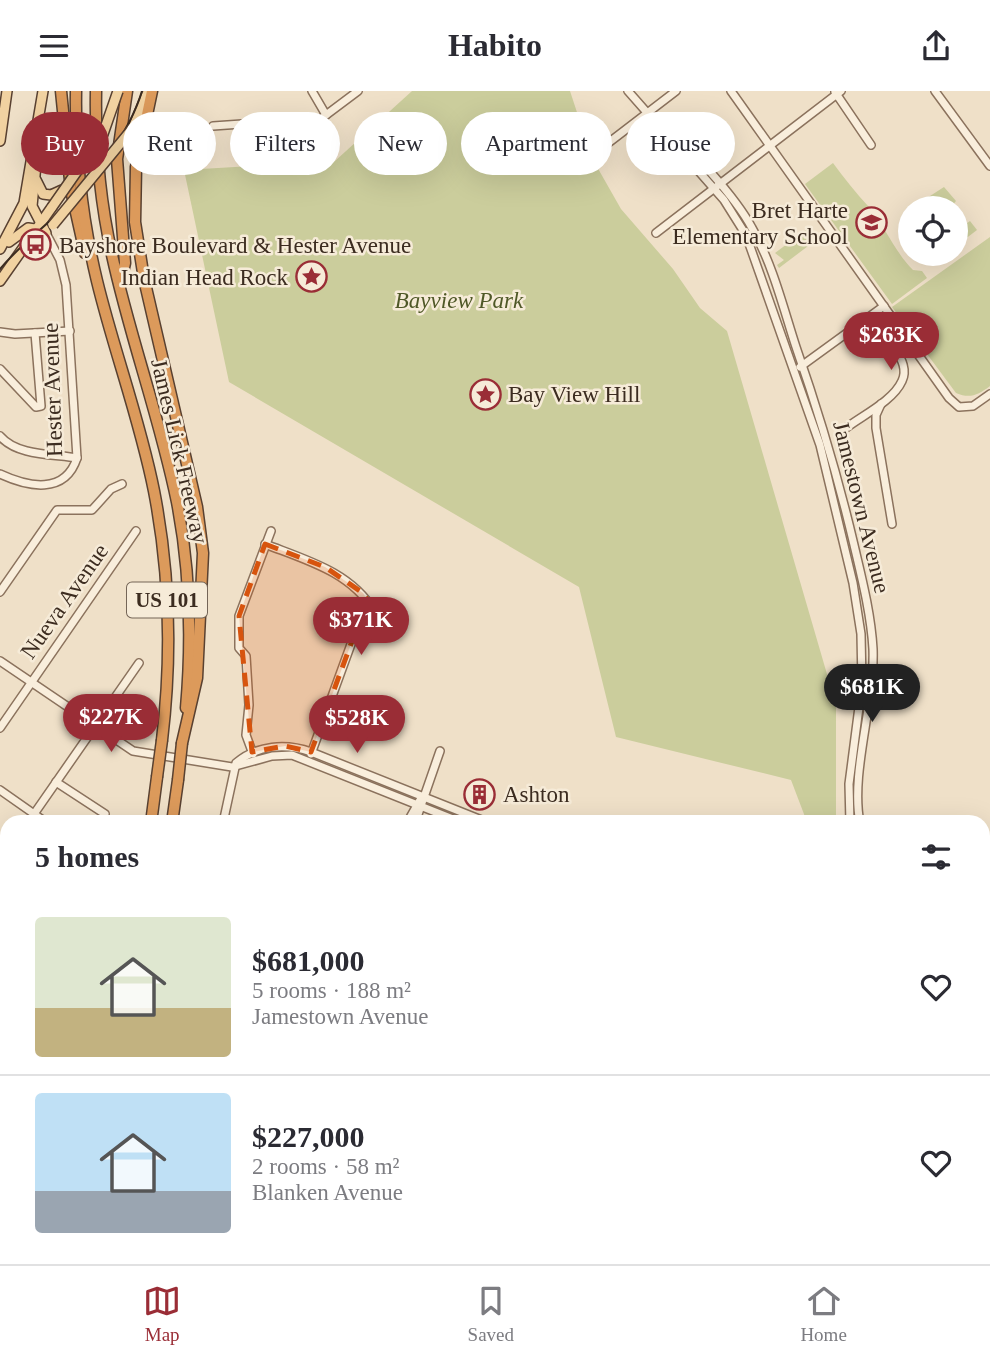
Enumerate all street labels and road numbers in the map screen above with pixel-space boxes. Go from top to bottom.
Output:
street label: Hester Avenue [38,322,67,458]
street label: James Lick Freeway [146,356,213,547]
street label: Jamestown Avenue [828,418,895,596]
street label: Nueva Avenue [16,539,113,663]
road number: US 101 [127,582,207,617]

